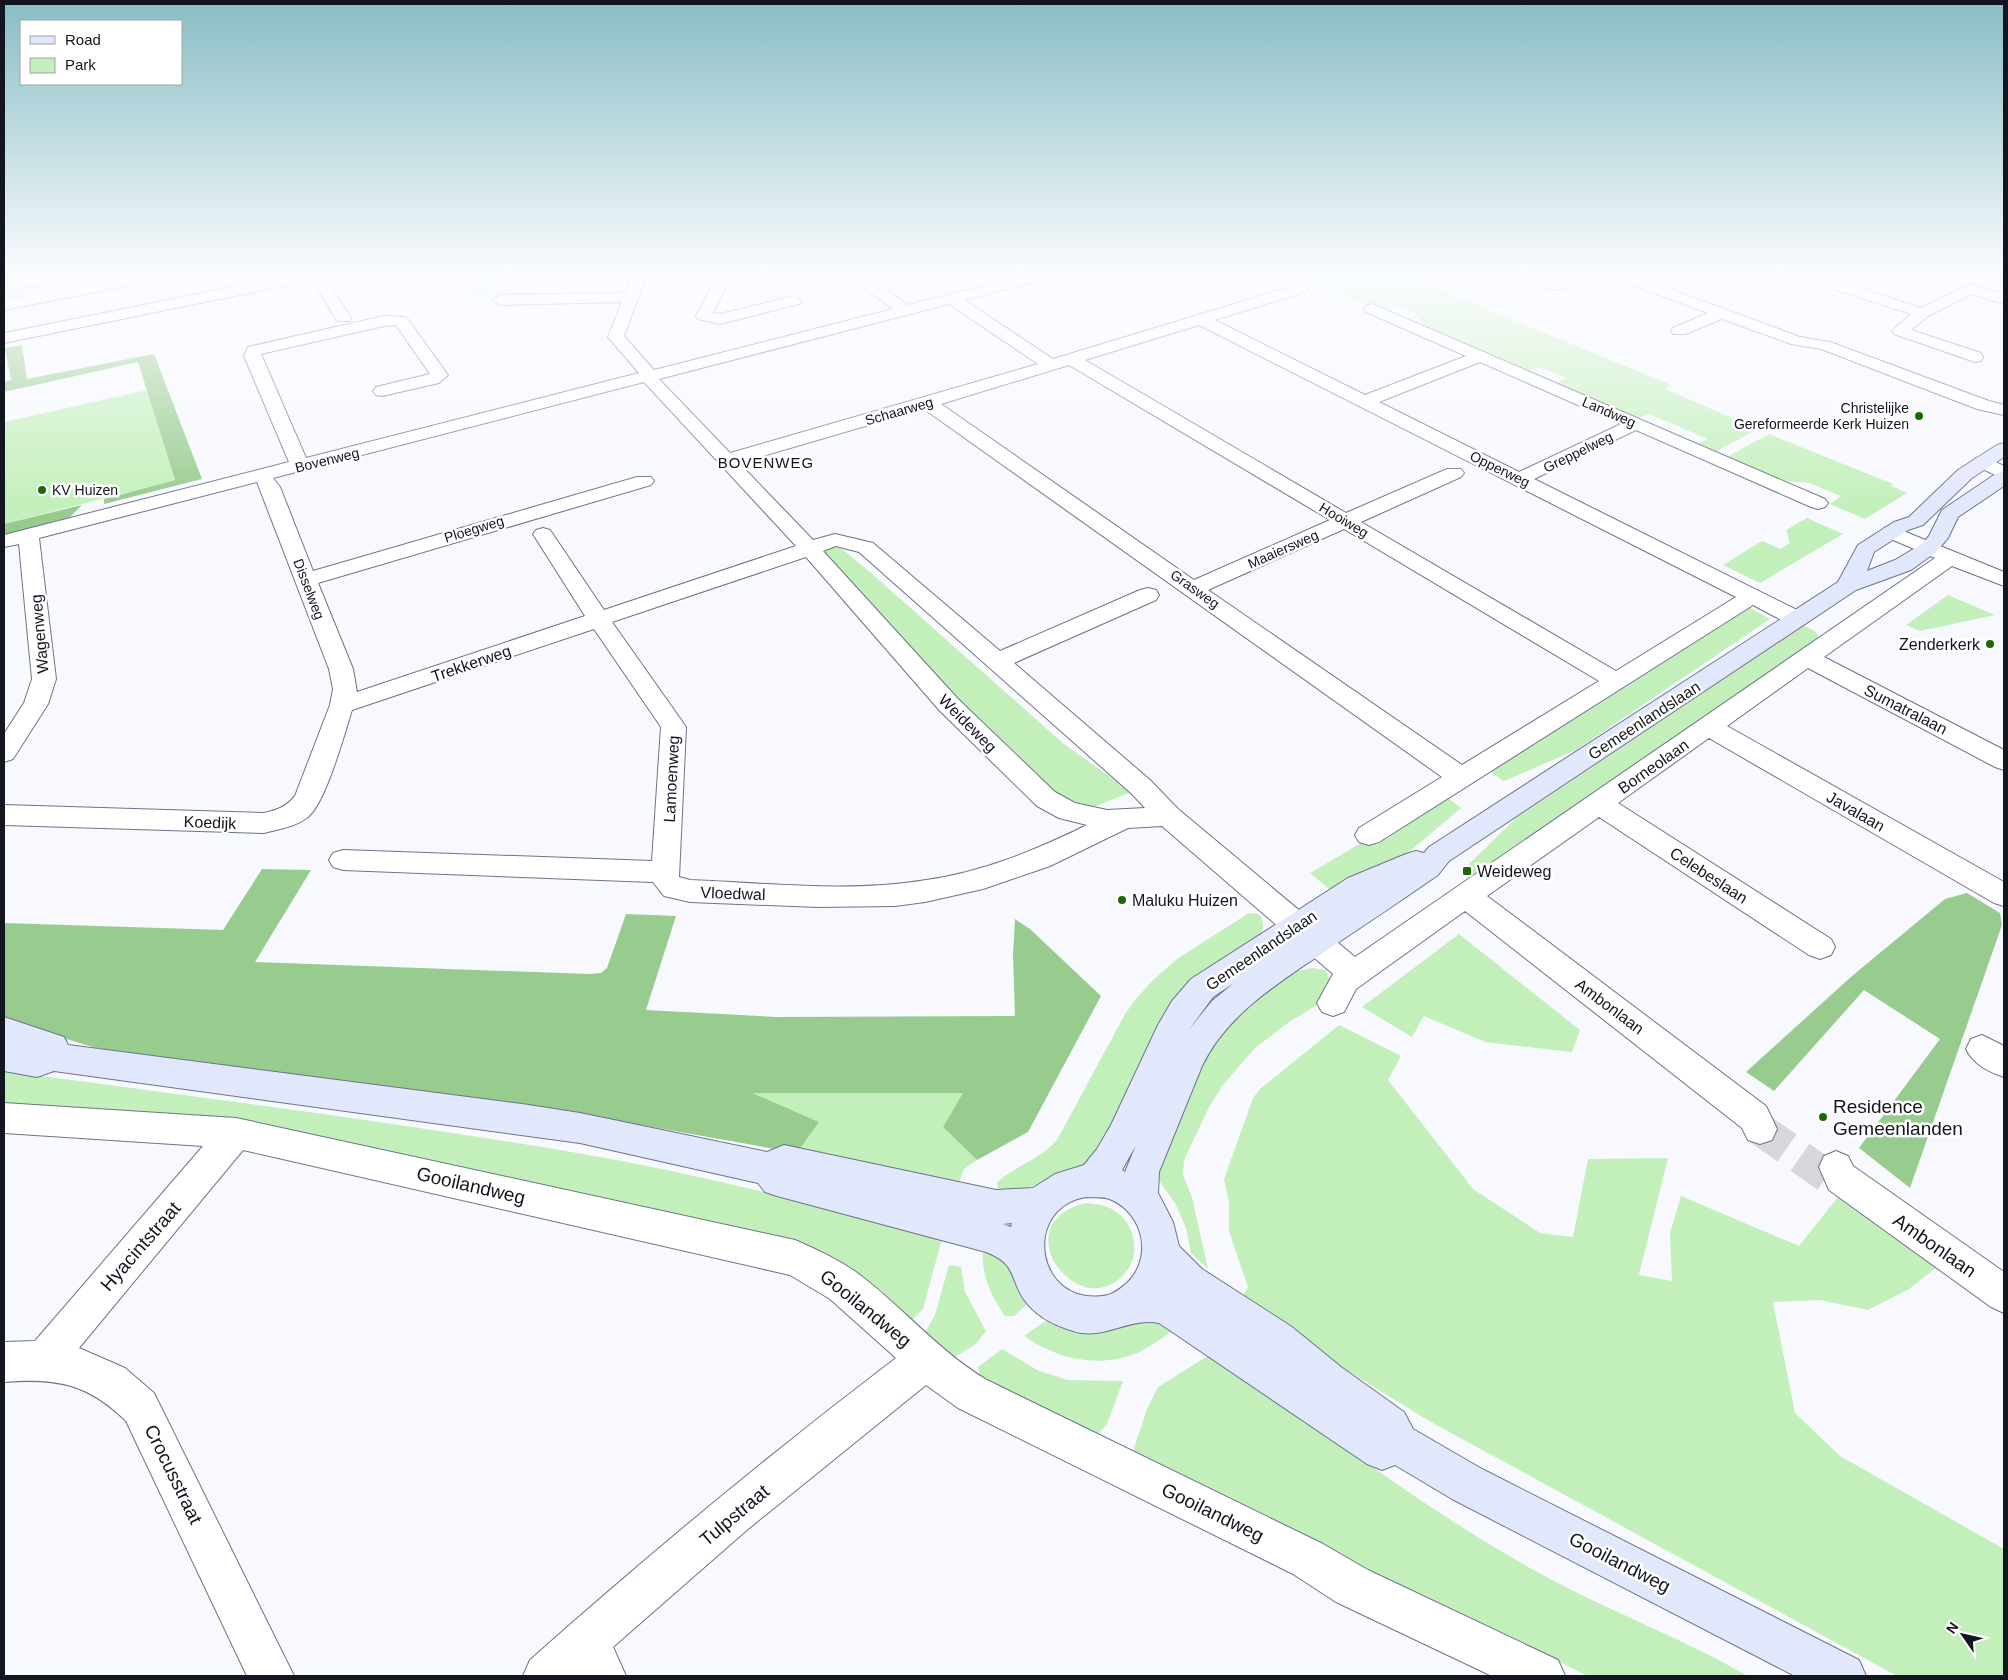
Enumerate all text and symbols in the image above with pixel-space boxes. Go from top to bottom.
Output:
legend [20,20,182,85]
text: Road [65,31,101,48]
text: Park [65,56,96,73]
street label: Schaarweg [863,394,935,428]
street label: Landweg [1580,394,1638,430]
place label: Christelijke Gereformeerde Kerk Huizen [1734,400,1909,432]
marker: Christelijke Gereformeerde Kerk Huizen [1913,410,1925,422]
street label: Greppelweg [1541,428,1615,476]
street label: Bovenweg [293,444,361,476]
street label: Opperweg [1467,448,1533,490]
district label: BOVENWEG [718,454,814,471]
place label: KV Huizen [52,482,118,498]
marker: KV Huizen [36,484,48,496]
street label: Hooiweg [1317,499,1371,541]
street label: Ploegweg [442,512,506,546]
street label: Maaiersweg [1245,526,1321,572]
street label: Disselweg [290,556,328,622]
street label: Grasweg [1167,566,1223,612]
street label: Wagenweg [28,594,51,674]
place label: Zenderkerk [1899,636,1981,653]
marker: Zenderkerk [1984,638,1996,650]
street label: Trekkerweg [429,642,513,685]
street label: Gemeenlandslaan [1585,678,1703,763]
street label: Sumatralaan [1861,681,1950,738]
street label: Weideweg [935,691,1000,756]
street label: Lamoenweg [661,735,682,823]
street label: Borneolaan [1615,736,1692,797]
street label: Javalaan [1824,788,1888,835]
street label: Koedijk [183,813,237,832]
street label: Celebeslaan [1667,844,1751,907]
place label: Weideweg [1477,863,1551,880]
marker: Weideweg [1461,865,1473,877]
street label: Vloedwal [700,884,766,903]
place label: Maluku Huizen [1132,892,1238,909]
marker: Maluku Huizen [1116,894,1128,906]
street label: Gemeenlandslaan [1203,907,1320,994]
street label: Ambonlaan [1572,975,1647,1038]
place label: Residence Gemeenlanden [1833,1096,1963,1139]
marker: Residence Gemeenlanden [1817,1111,1829,1123]
street label: Gooilandweg [414,1163,527,1208]
street label: Hyacintstraat [96,1197,185,1295]
street label: Ambonlaan [1889,1209,1980,1282]
street label: Gooilandweg [816,1265,915,1351]
street label: Crocusstraat [141,1421,207,1528]
street label: Gooilandweg [1158,1479,1267,1546]
street label: Tulpstraat [695,1480,774,1550]
street label: Gooilandweg [1566,1528,1674,1597]
north arrow [1938,1610,1988,1660]
text: N [1943,1619,1962,1636]

